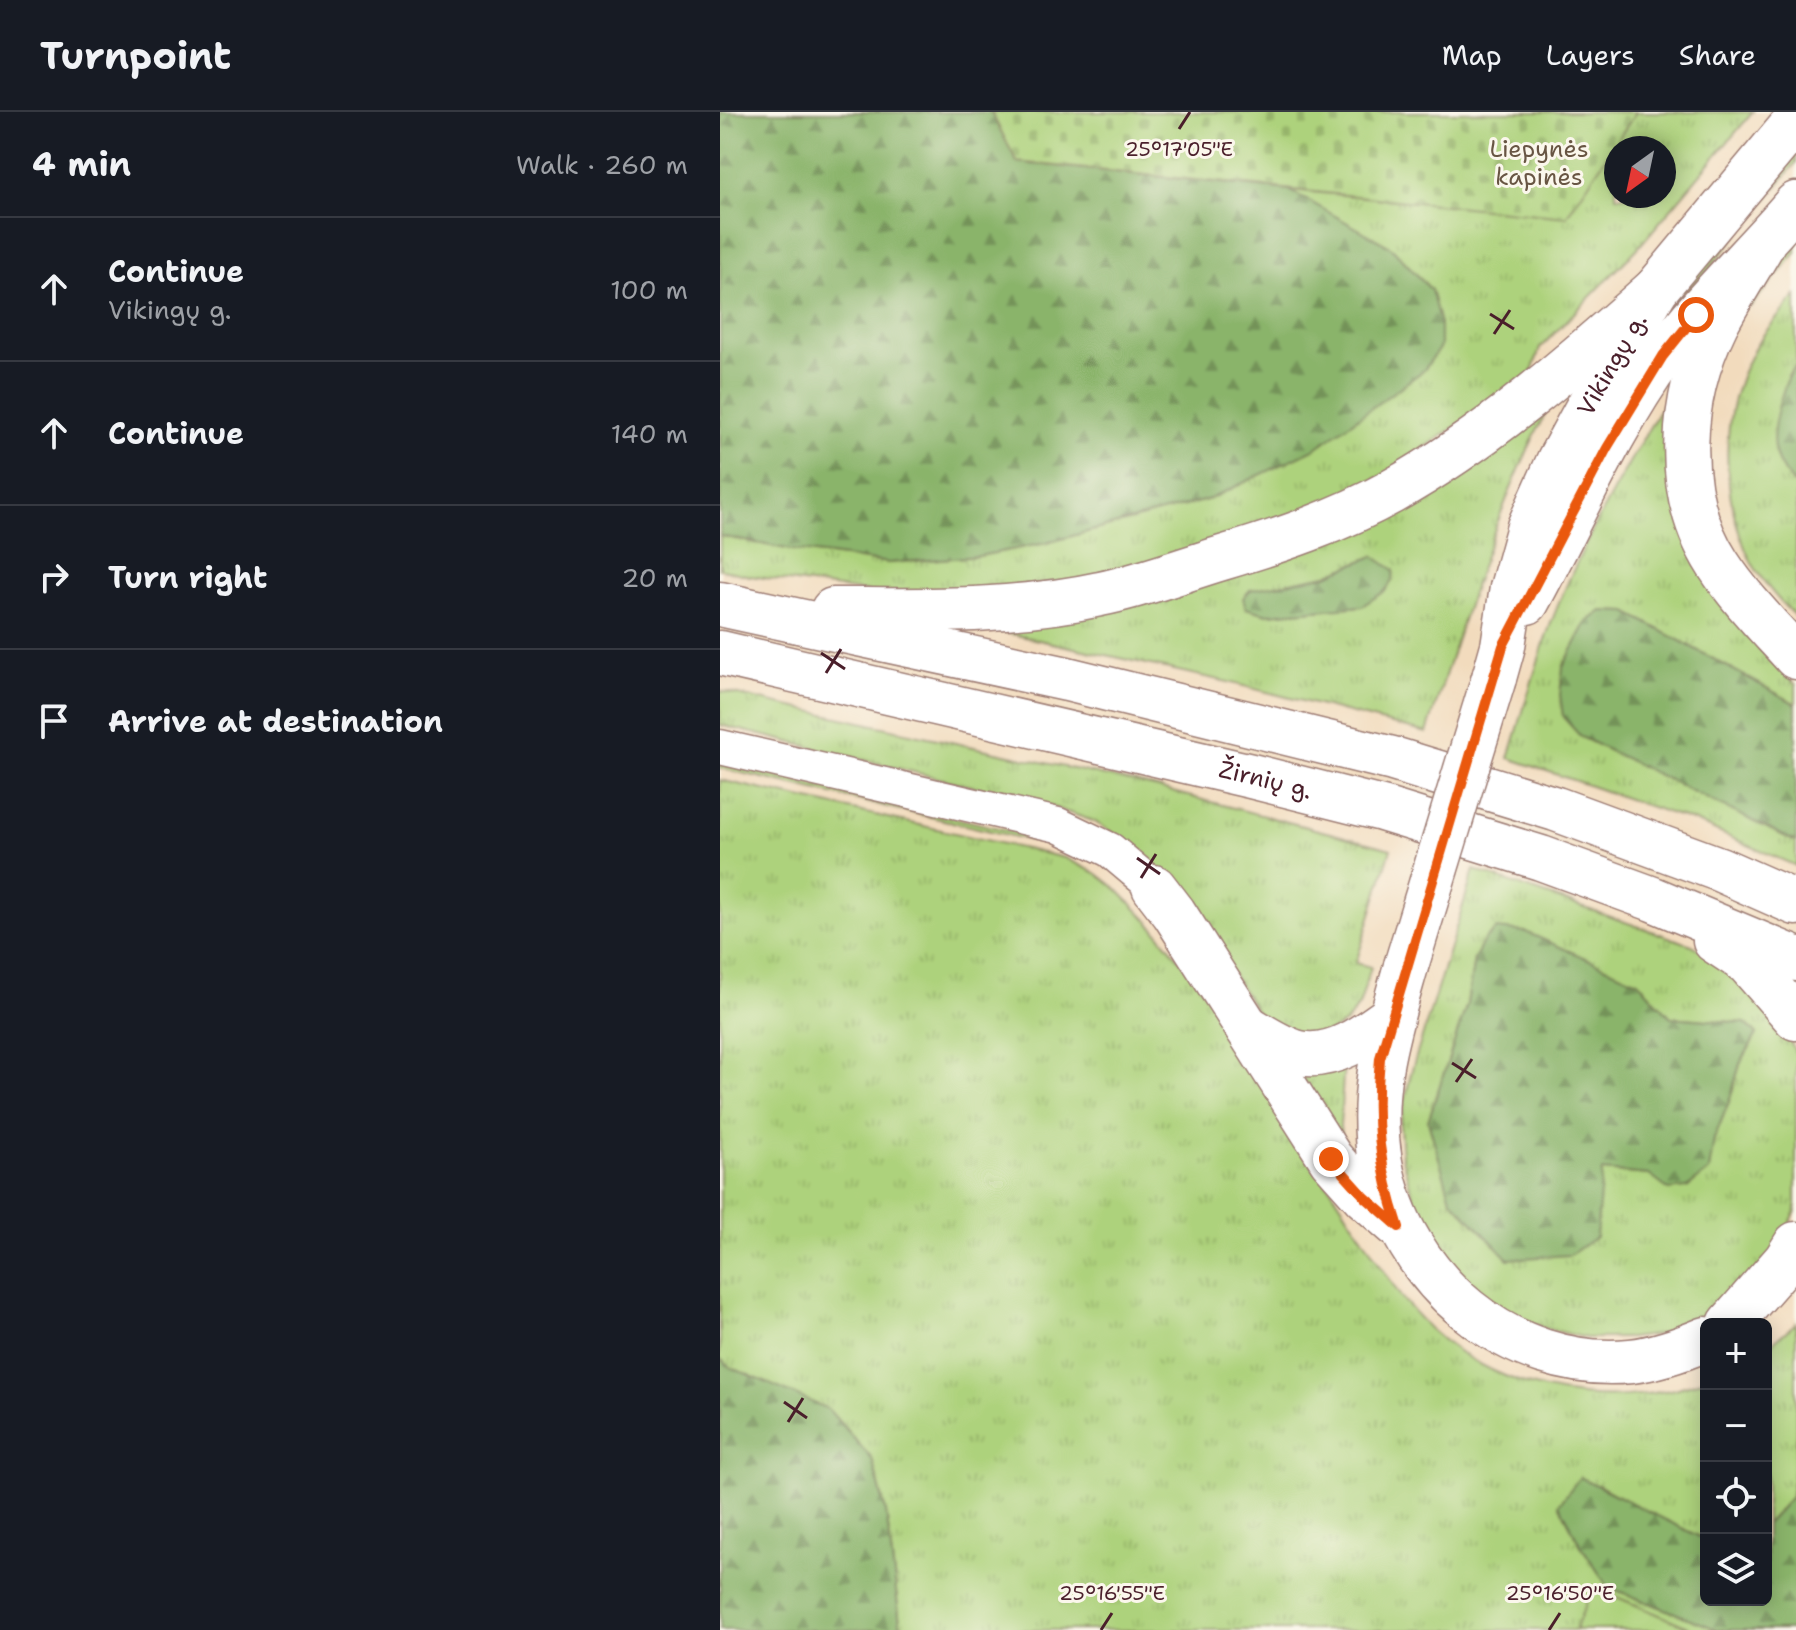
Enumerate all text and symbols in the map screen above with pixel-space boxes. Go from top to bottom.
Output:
text: Turnpoint [40,30,231,81]
text: Map [1442,36,1502,74]
text: Layers [1546,36,1635,74]
text: Share [1679,36,1756,74]
park label: Liepynės kapinės [1489,133,1589,193]
text: 25°17'05"E [1125,136,1233,162]
north arrow [1604,136,1676,208]
text: 4 min [32,141,131,187]
text: Walk · 260 m [516,147,688,182]
text: Continue [108,251,244,292]
icon: ahead [32,267,76,311]
text: 100 m [610,272,688,307]
text: Vikingų g. [108,292,231,327]
route start [1678,297,1714,333]
street label: Vikingų g. [1570,307,1655,422]
icon: ahead [32,411,76,455]
text: Continue [108,413,244,454]
text: 140 m [611,416,688,451]
icon: right [32,555,76,599]
text: Turn right [108,557,267,598]
text: 20 m [621,560,688,595]
icon: arrive [32,699,76,743]
text: Arrive at destination [108,701,443,742]
street label: Žirnių g. [1216,753,1315,807]
route end [1313,1141,1349,1177]
map controls [1700,1318,1772,1606]
button: + [1700,1318,1772,1390]
button: − [1700,1390,1772,1462]
button: locate [1700,1462,1772,1534]
button: layers [1700,1534,1772,1606]
text: 25°16'55"E [1059,1580,1165,1606]
text: 25°16'50"E [1506,1580,1614,1606]

